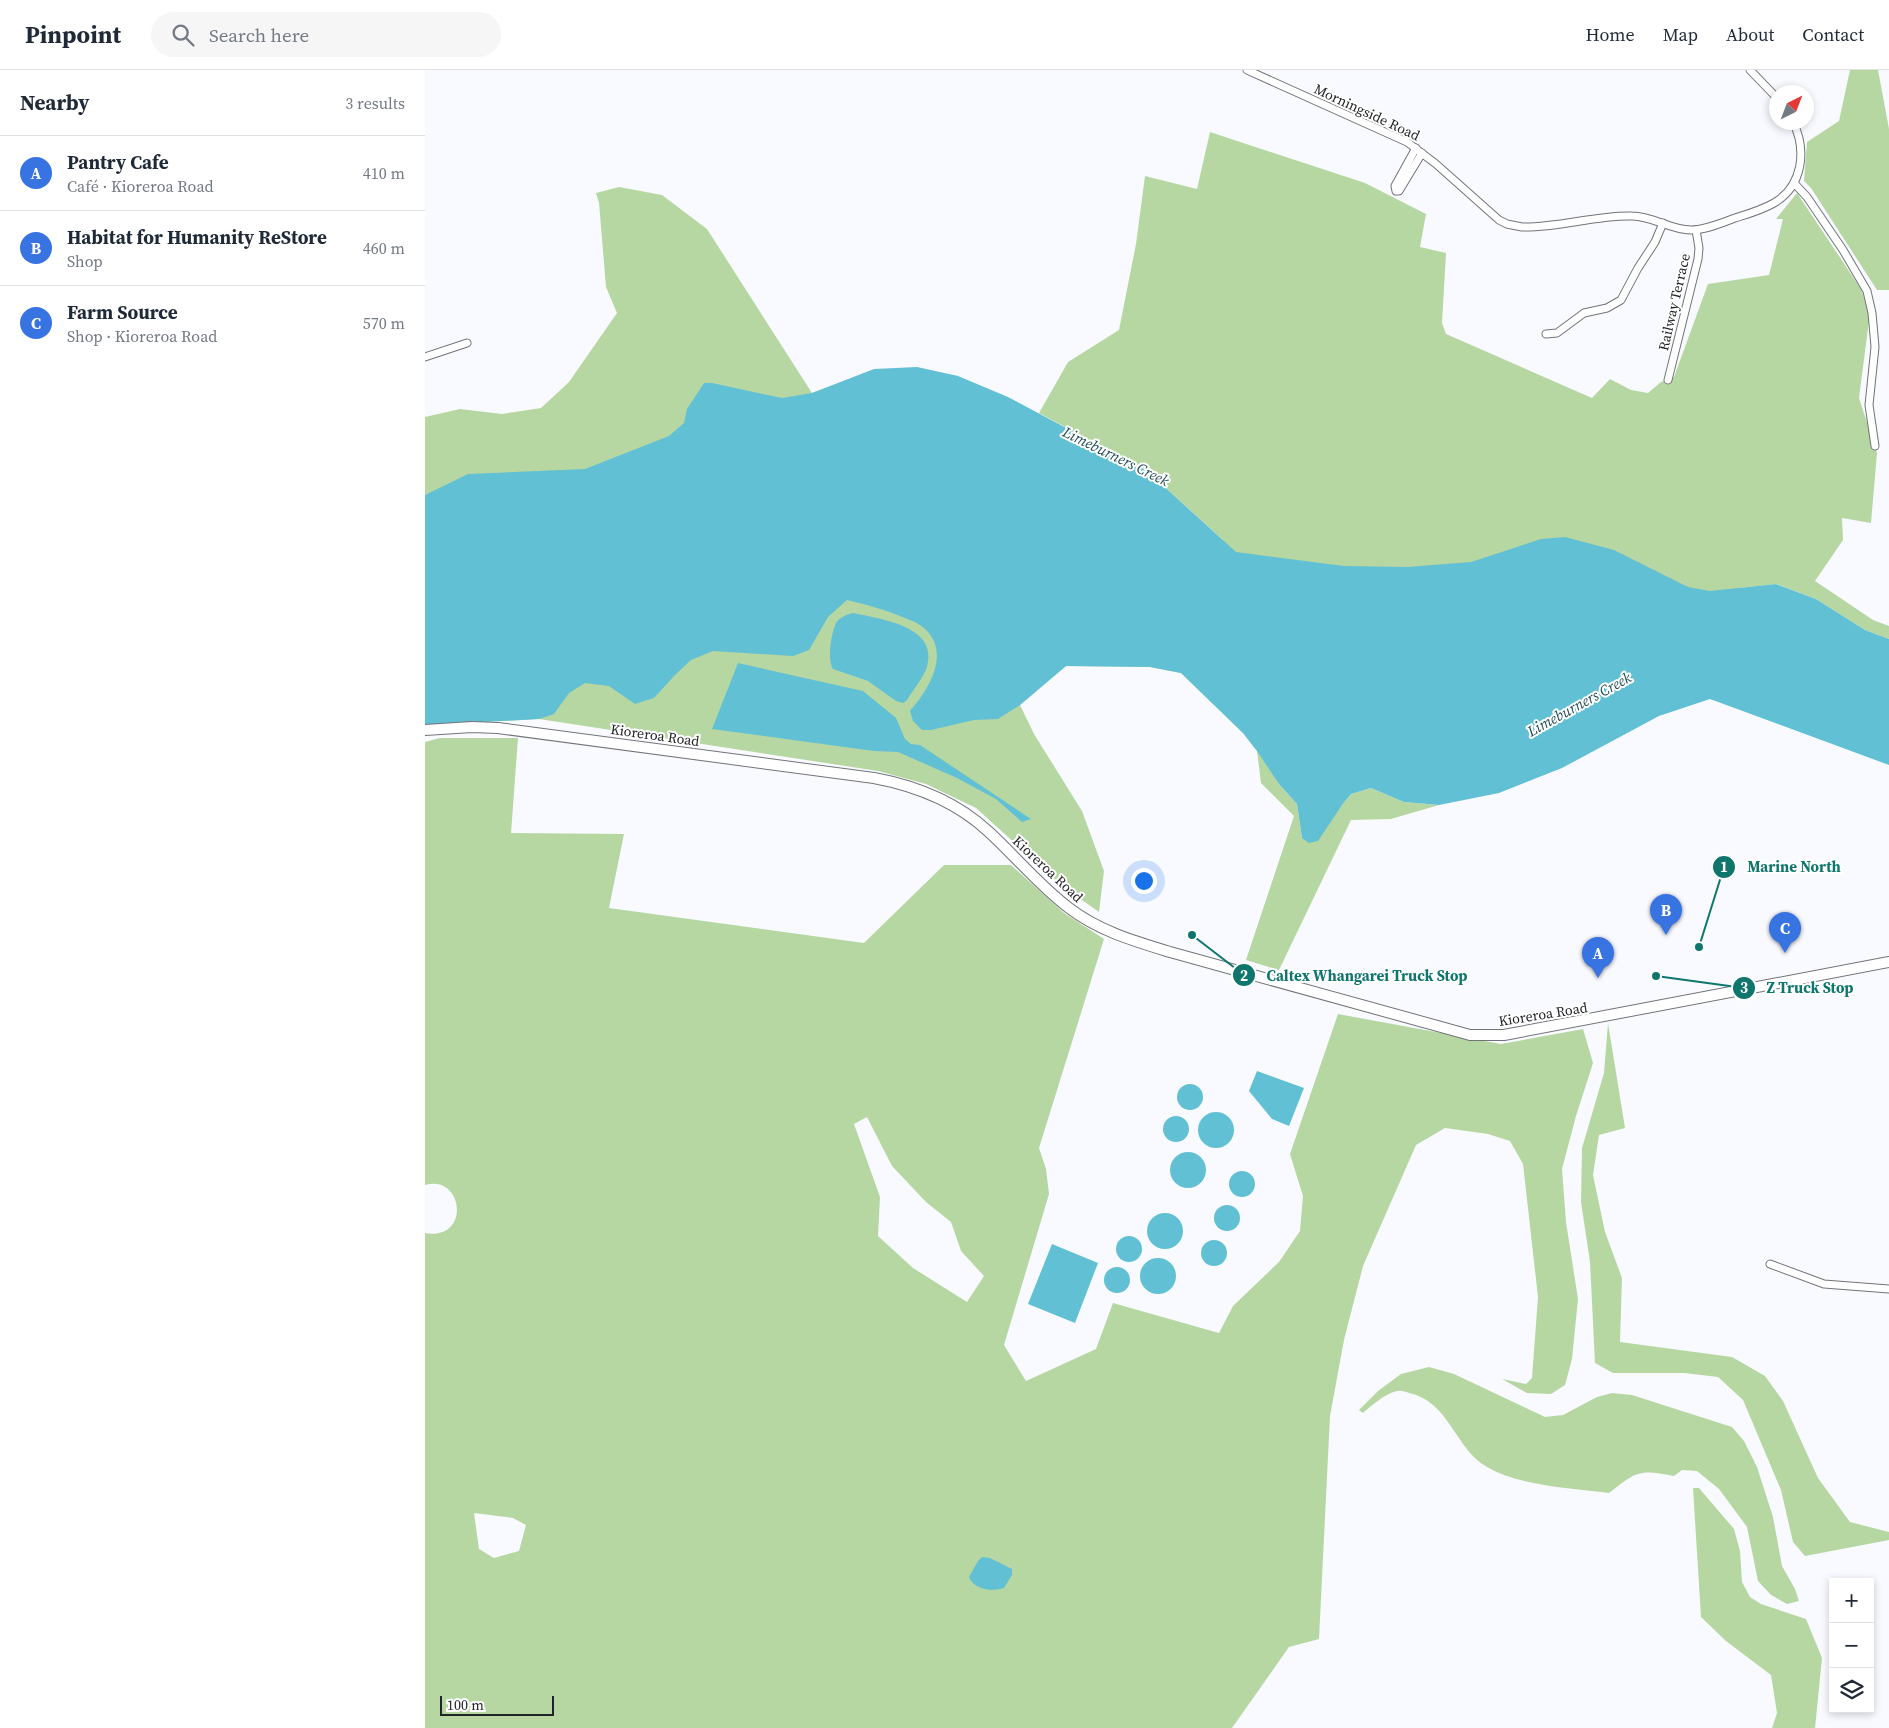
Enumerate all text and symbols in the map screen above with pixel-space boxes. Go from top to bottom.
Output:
search box [151,12,501,57]
text: Pinpoint [25,18,121,51]
icon: search [169,21,197,49]
text: Search here [209,22,309,48]
text: Home [1586,22,1635,47]
text: Map [1663,22,1698,47]
text: About [1726,22,1774,47]
text: Contact [1802,22,1864,47]
street label: Morningside Road [1311,79,1423,145]
north arrow [1769,85,1814,130]
text: Nearby [20,88,90,117]
text: 3 results [345,92,405,114]
text: Pantry Cafe [67,149,169,175]
text: A [31,162,41,184]
text: 410 m [363,162,405,184]
text: Café · Kioreroa Road [67,175,214,197]
text: Habitat for Humanity ReStore [67,224,327,250]
text: B [31,237,41,259]
text: 460 m [363,237,405,259]
text: Shop [67,250,103,272]
street label: Railway Terrace [1653,251,1695,353]
text: Farm Source [67,299,178,325]
text: C [31,312,41,334]
text: 570 m [363,312,405,334]
text: Shop · Kioreroa Road [67,325,217,347]
water label: Limeburners Creek [1058,421,1174,491]
water label: Limeburners Creek [1522,666,1636,742]
street label: Kioreroa Road [609,719,701,751]
street label: Kioreroa Road [1008,831,1088,907]
callout: Marine North [1712,852,1851,882]
text: 1 [1720,856,1728,877]
text: Marine North [1747,856,1841,877]
your location [1131,868,1157,894]
pin: B [1650,894,1682,935]
pin: C [1769,912,1801,953]
pin: A [1582,937,1614,978]
callout: Caltex Whangarei Truck Stop [1232,960,1478,990]
text: 2 [1240,965,1248,986]
text: Caltex Whangarei Truck Stop [1267,965,1467,986]
callout: Z Truck Stop [1731,973,1863,1003]
text: 3 [1740,977,1748,998]
text: Z Truck Stop [1767,977,1853,998]
street label: Kioreroa Road [1497,997,1589,1031]
map controls [1829,1578,1874,1713]
button: + [1829,1578,1874,1623]
button: − [1829,1623,1874,1668]
button: layers [1829,1668,1874,1713]
scale bar [440,1693,554,1716]
text: 100 m [447,1695,484,1715]

